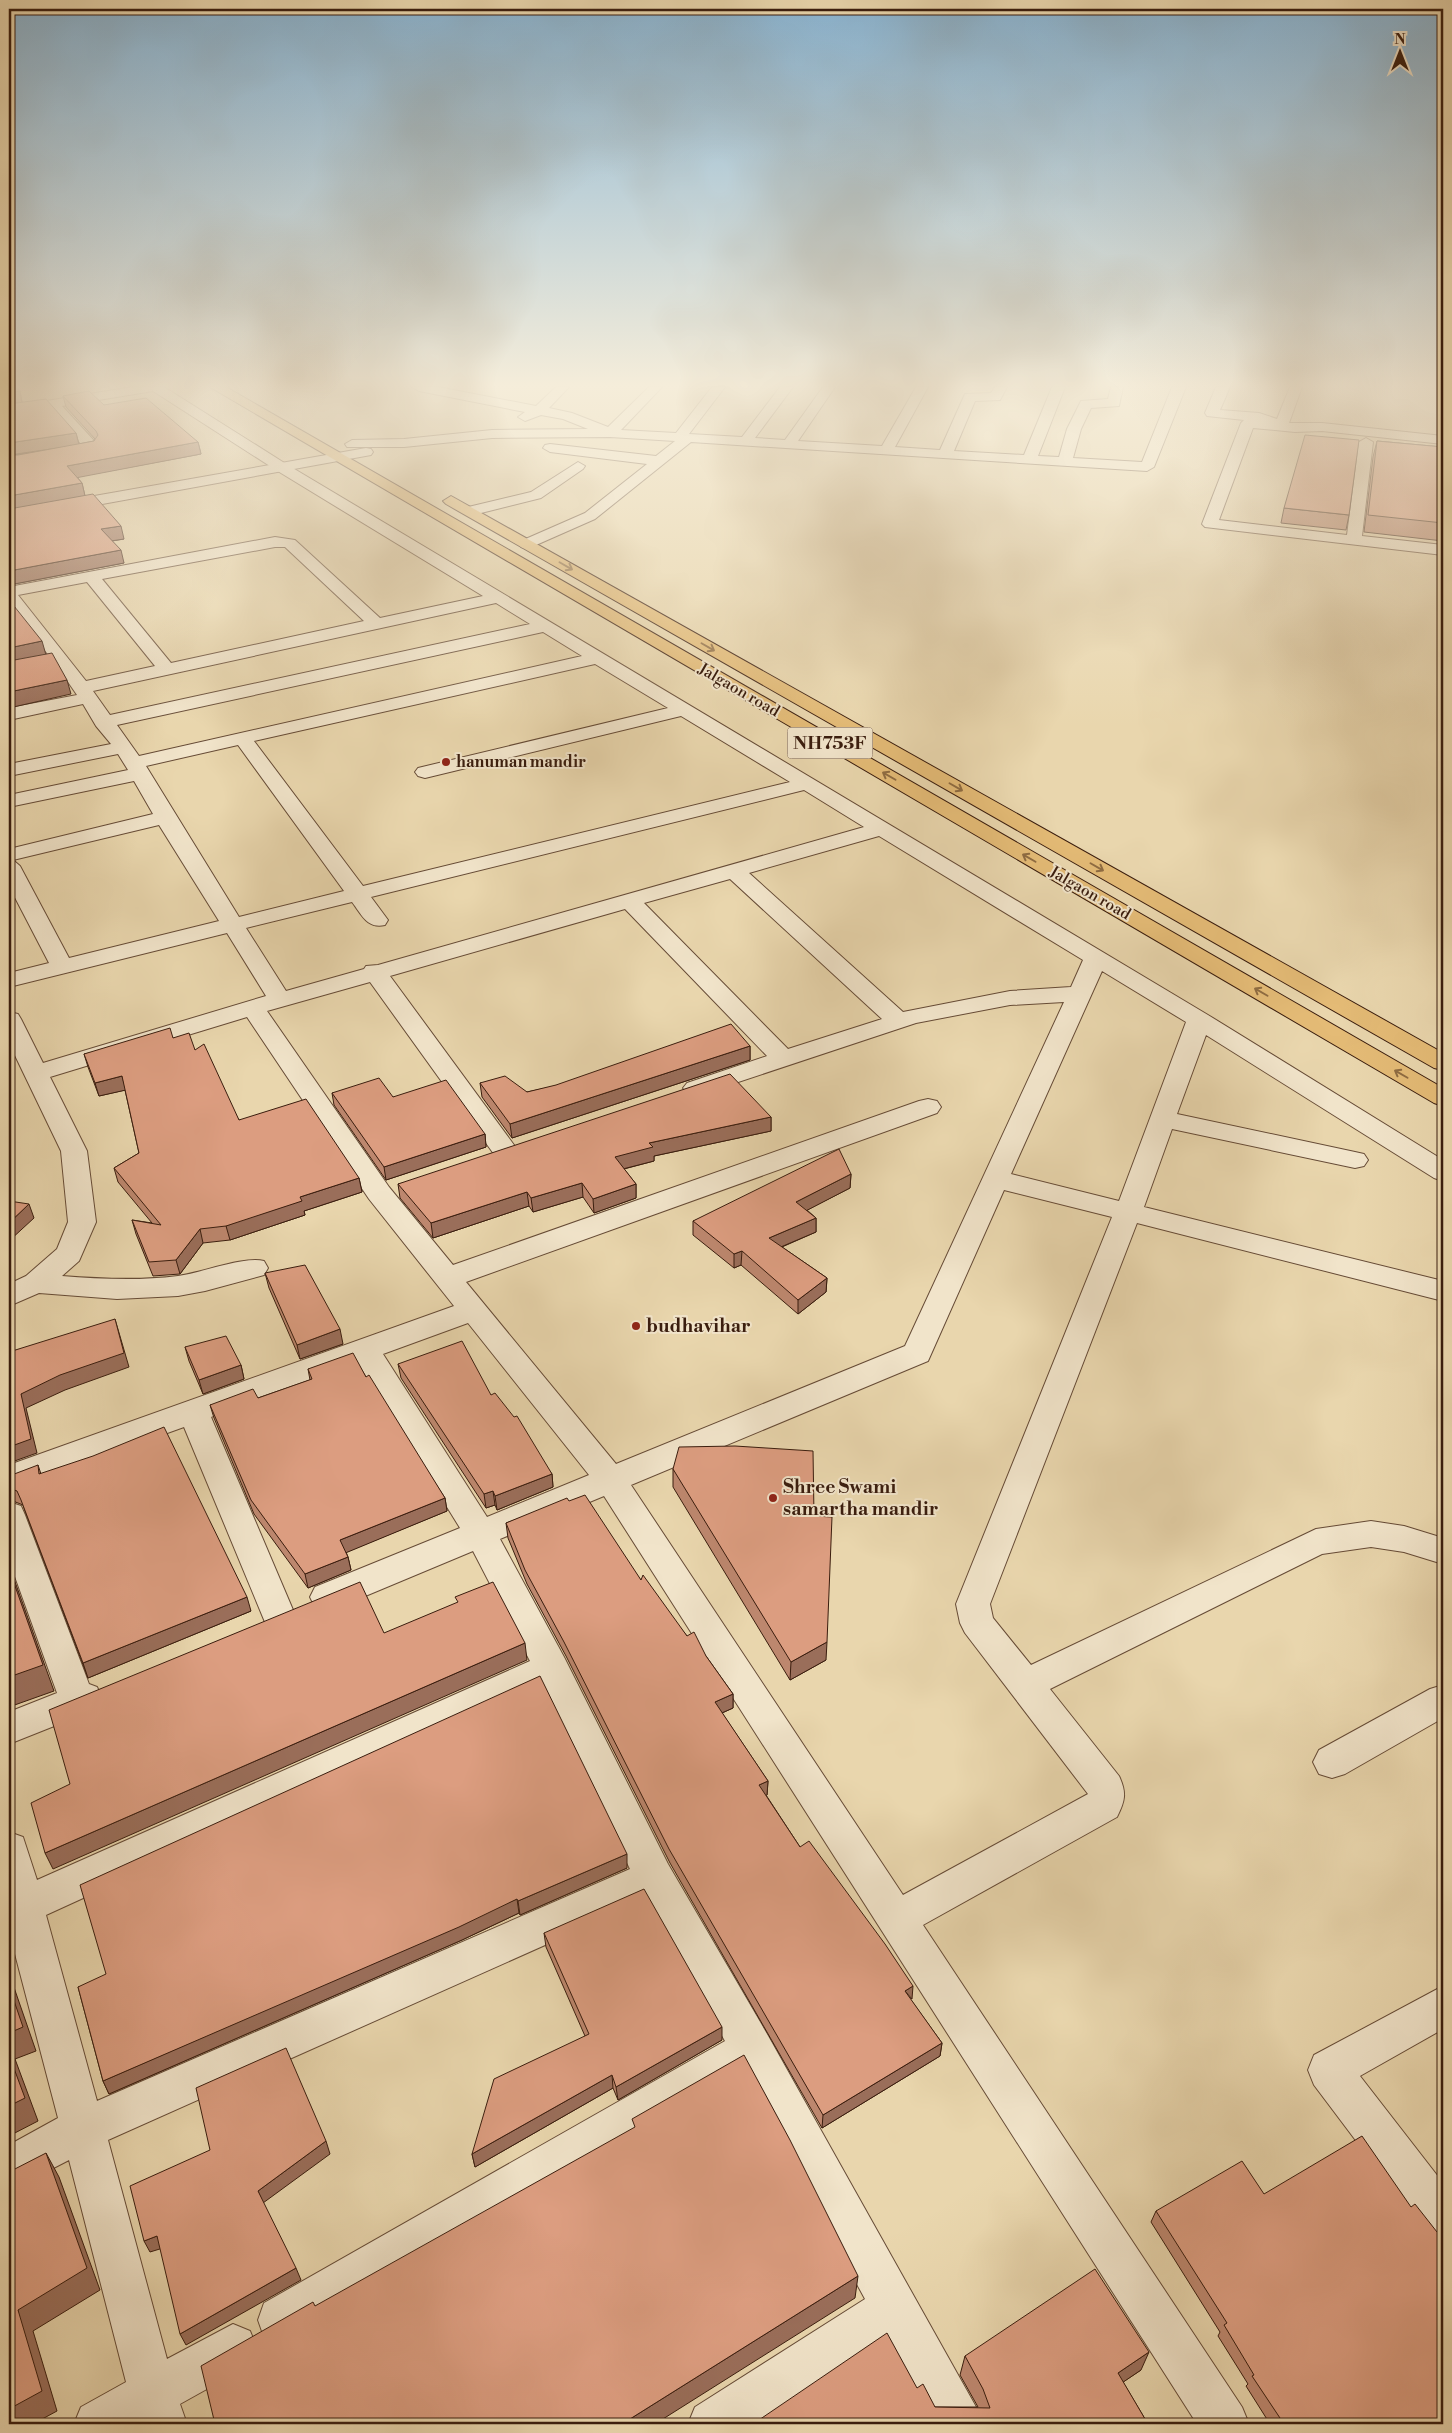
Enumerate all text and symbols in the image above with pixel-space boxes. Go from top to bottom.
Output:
north arrow [1374,28,1424,78]
text: N [1394,31,1406,49]
one-way arrow [559,562,573,572]
one-way arrow [700,642,714,652]
street label: Jalgaon road [694,658,783,721]
road number: NH753F [788,728,872,758]
place label: hanuman mandir [456,752,586,772]
marker: hanuman mandir [440,756,452,768]
one-way arrow [882,771,896,781]
one-way arrow [948,783,962,793]
one-way arrow [1023,852,1037,862]
street label: Jalgaon road [1045,861,1134,924]
one-way arrow [1089,863,1104,873]
one-way arrow [1253,987,1268,997]
one-way arrow [1395,1068,1409,1078]
place label: budhavihar [646,1314,751,1338]
marker: budhavihar [630,1320,642,1332]
place label: Shree Swami samartha mandir [783,1475,939,1521]
marker: Shree Swami samartha mandir [767,1492,779,1504]

